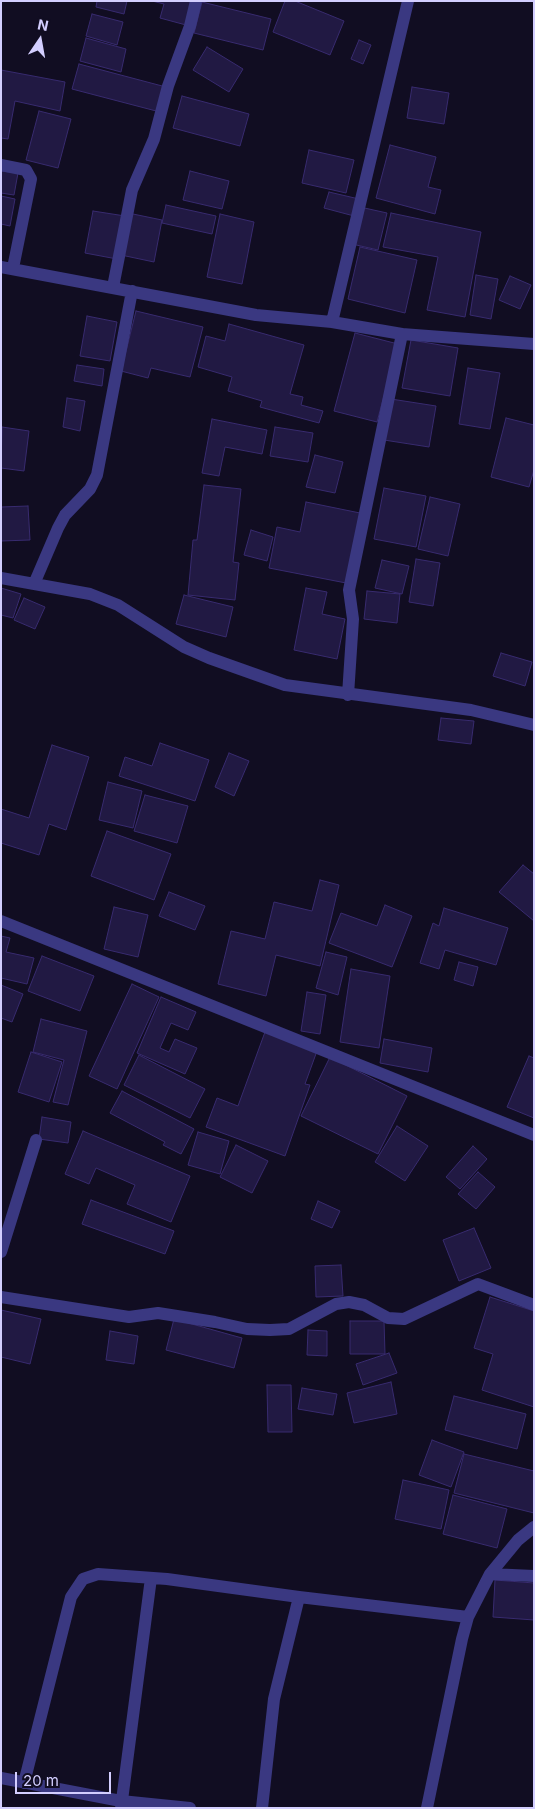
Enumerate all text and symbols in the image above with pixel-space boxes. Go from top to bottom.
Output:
north arrow [15,15,65,65]
text: N [36,15,50,34]
scale bar [18,1762,114,1794]
text: 20 m [23,1771,59,1790]

